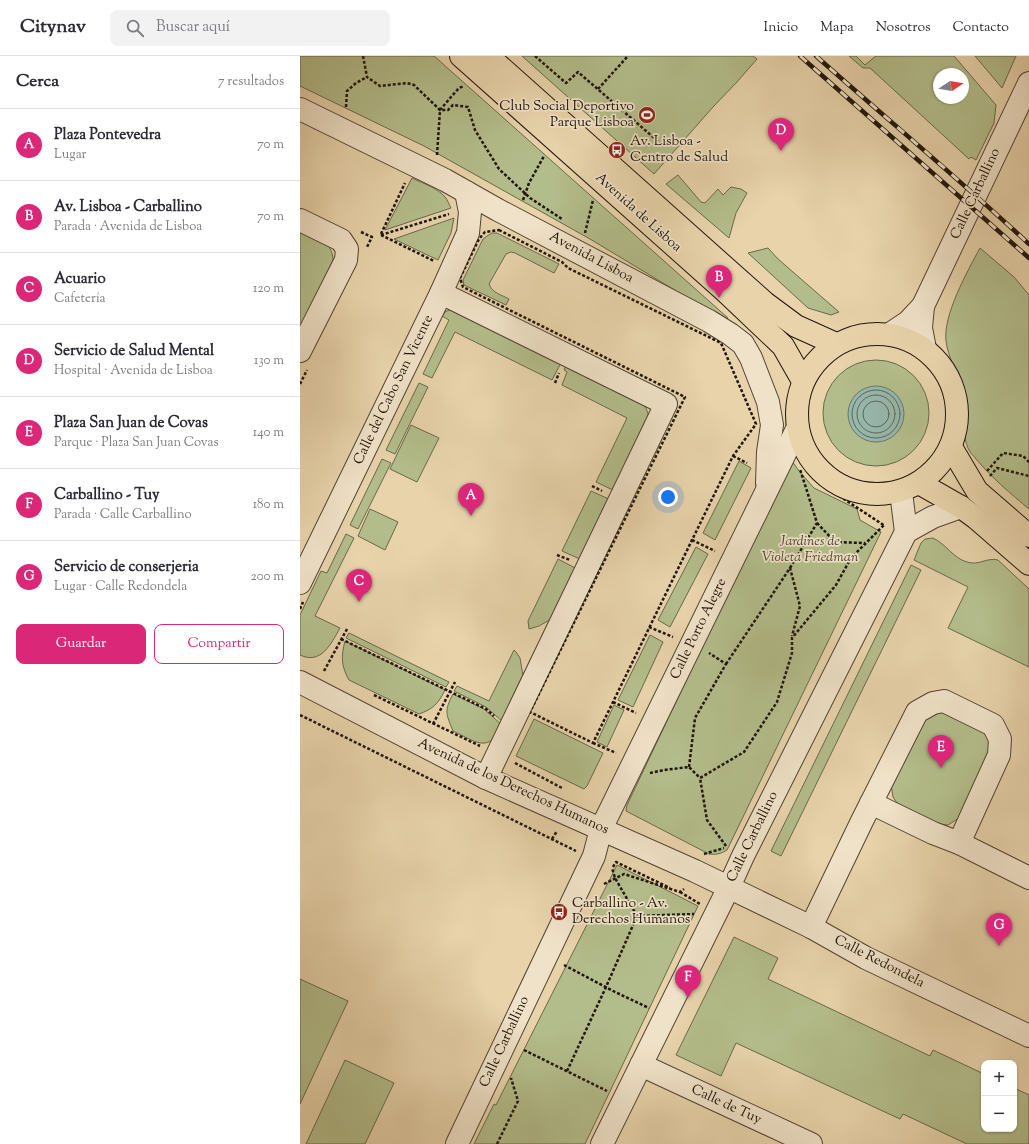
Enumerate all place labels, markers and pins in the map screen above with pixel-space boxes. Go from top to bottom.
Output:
place label: Club Social Deportivo Parque Lisboa [499,97,635,133]
sports icon: Club Social Deportivo Parque Lisboa [637,105,657,125]
pin: D [768,118,794,151]
place label: Av. Lisboa - Centro de Salud [630,132,728,168]
bus stop icon: Av. Lisboa - Centro de Salud [607,140,627,160]
pin: B [706,265,732,298]
pin: A [458,483,484,516]
pin: C [346,569,372,602]
pin: E [928,735,954,768]
place label: Carballino - Av. Derechos Humanos [572,894,690,930]
bus stop icon: Carballino - Av. Derechos Humanos [549,902,569,922]
pin: G [986,913,1012,946]
pin: F [675,965,701,998]

